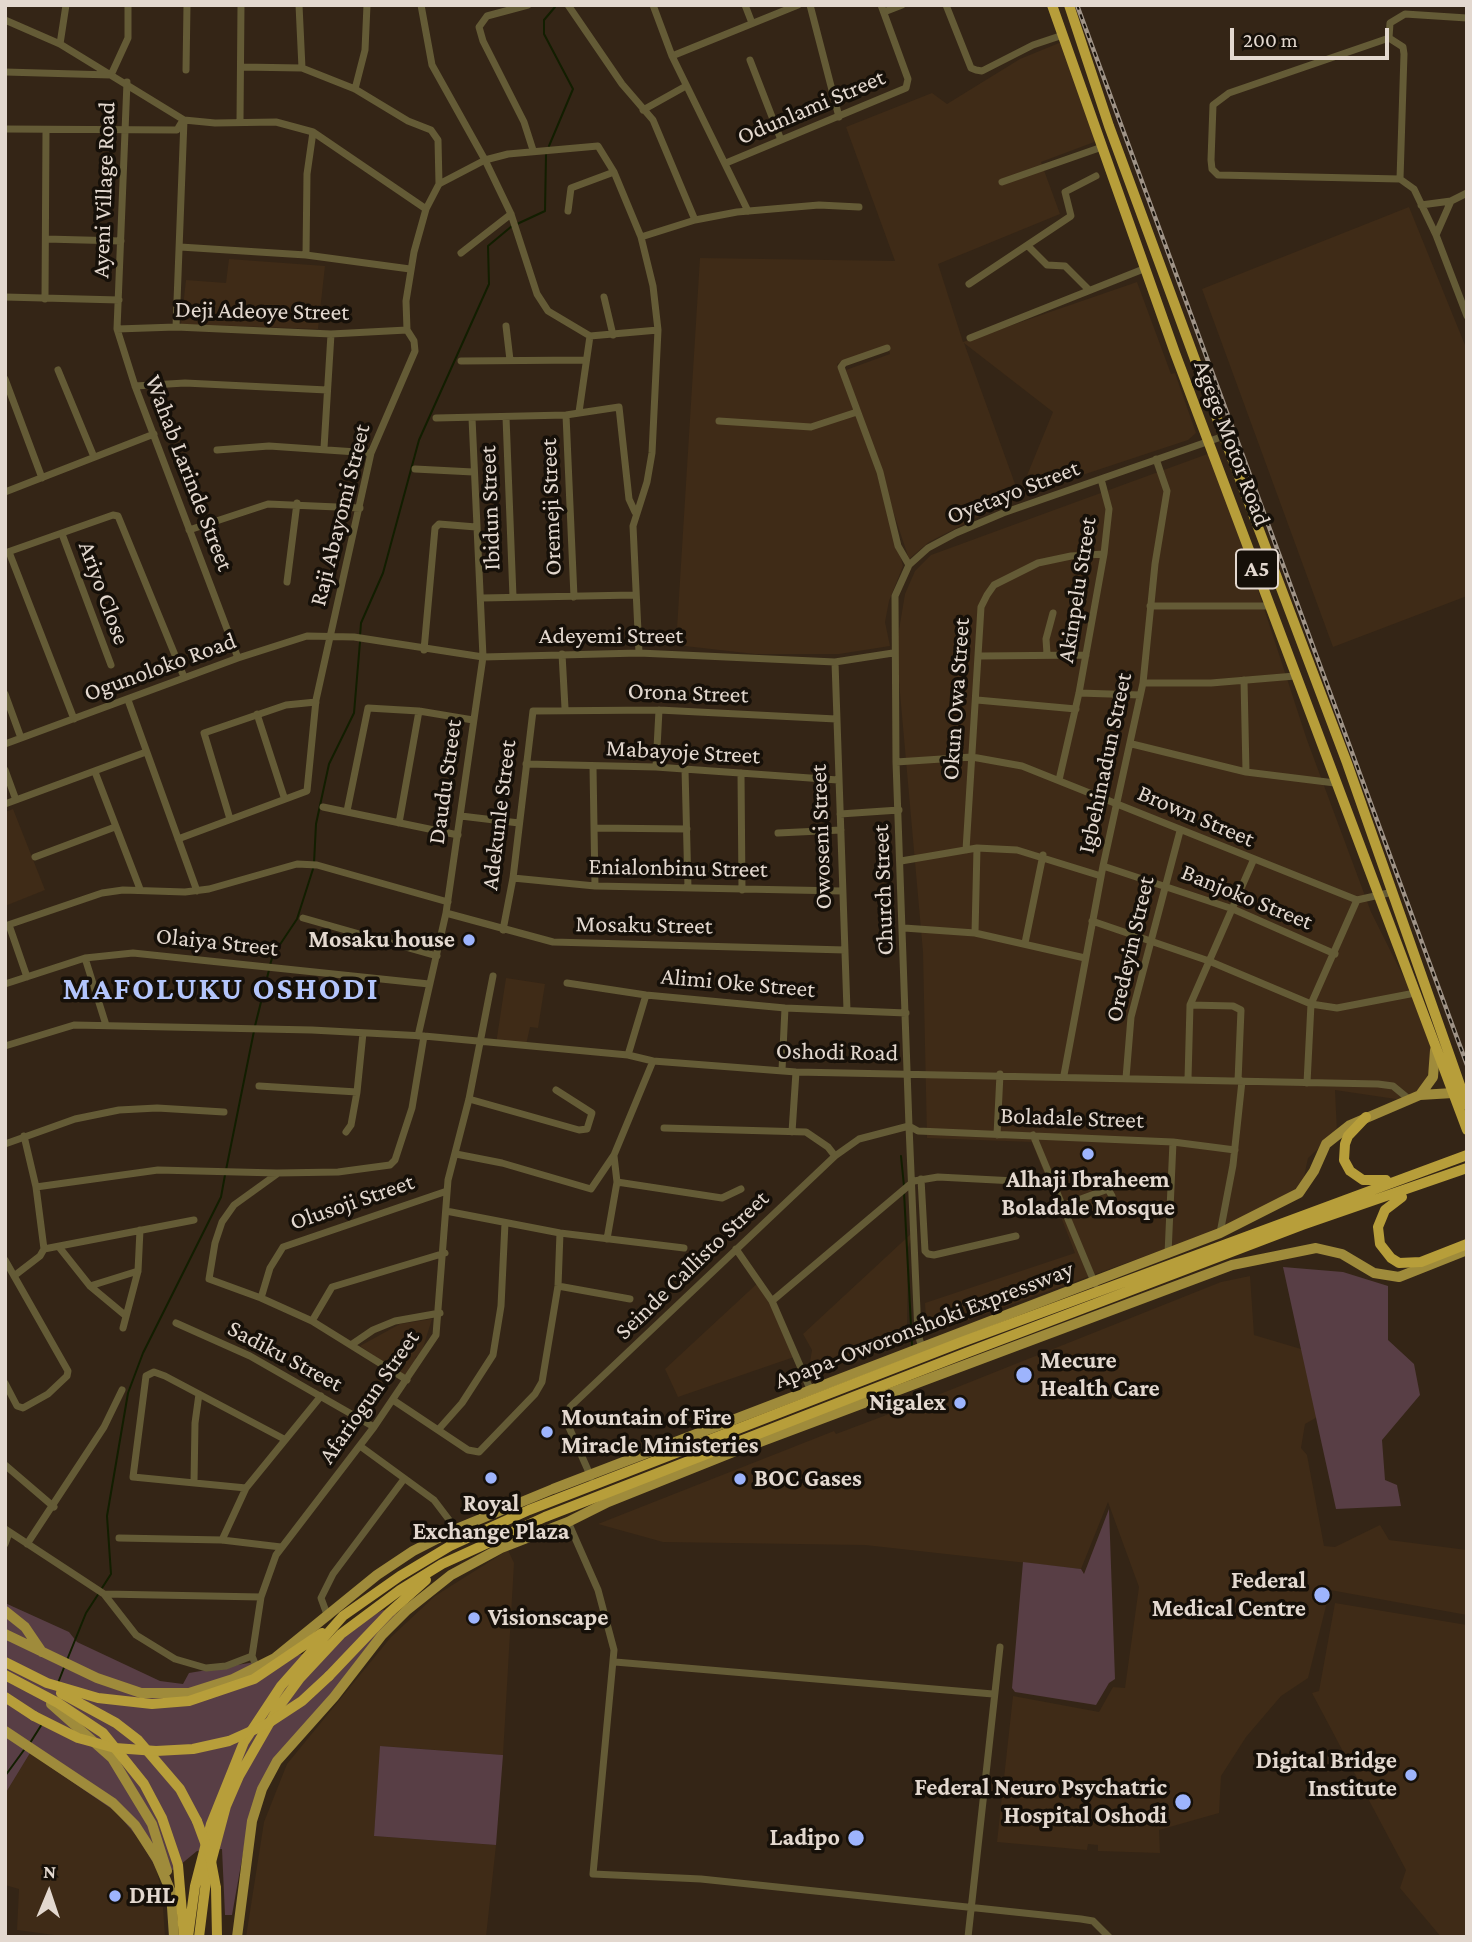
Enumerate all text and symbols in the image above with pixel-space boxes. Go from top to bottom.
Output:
scale bar [1234,14,1393,58]
text: 200 m [1243,28,1298,52]
street label: Odunlami Street [733,63,889,151]
street label: Ayeni Village Road [87,101,121,279]
street label: Deji Adeoye Street [175,295,349,327]
street label: Agege Motor Road [1187,356,1277,530]
street label: Wahab Larinde Street [138,371,240,575]
street label: Raji Abayomi Street [303,421,377,609]
street label: Oremeji Street [534,438,568,576]
street label: Ibidun Street [473,445,507,571]
street label: Oyetayo Street [943,454,1083,530]
street label: Akinpelu Street [1051,515,1103,665]
street label: Ariyo Close [72,537,136,649]
road number: A5 [1236,550,1278,589]
street label: Okun Owa Street [936,617,976,781]
street label: Adeyemi Street [539,622,683,650]
street label: Ogunoloko Road [80,626,240,708]
street label: Igbehinadun Street [1072,670,1138,856]
street label: Orona Street [627,677,749,709]
street label: Daudu Street [422,718,468,846]
street label: Mabayoje Street [605,734,761,770]
street label: Adekunle Street [475,738,523,892]
street label: Owoseni Street [804,764,838,910]
street label: Brown Street [1133,778,1259,854]
street label: Church Street [866,824,900,956]
street label: Enialonbinu Street [588,852,768,884]
street label: Banjoko Street [1177,858,1317,936]
street label: Oredeyin Street [1099,873,1161,1025]
street label: Mosaku Street [575,909,713,941]
street label: Olaiya Street [155,921,279,963]
place label: Mosaku house [308,926,455,954]
marker: Mosaku house [461,932,477,948]
street label: Alimi Oke Street [660,962,816,1004]
district label: MAFOLUKU OSHODI [64,970,378,1008]
street label: Oshodi Road [776,1037,898,1067]
street label: Boladale Street [1000,1101,1144,1135]
marker: Alhaji Ibraheem Boladale Mosque [1080,1146,1096,1162]
place label: Alhaji Ibraheem Boladale Mosque [1001,1166,1175,1222]
street label: Olusoji Street [286,1167,418,1237]
street label: Seinde Callisto Street [609,1184,775,1346]
street label: Apapa-Oworonshoki Expressway [770,1255,1078,1395]
street label: Sadiku Street [223,1314,347,1398]
street label: Afariogun Street [312,1325,426,1469]
place label: Mecure Health Care [1040,1347,1160,1403]
marker: Mecure Health Care [1014,1365,1034,1385]
place label: Nigalex [869,1389,946,1417]
marker: Nigalex [952,1395,968,1411]
place label: Mountain of Fire Miracle Ministeries [561,1404,758,1460]
marker: Mountain of Fire Miracle Ministeries [539,1424,555,1440]
place label: BOC Gases [754,1465,862,1493]
marker: Royal Exchange Plaza [483,1470,499,1486]
marker: BOC Gases [732,1471,748,1487]
place label: Royal Exchange Plaza [412,1490,570,1546]
place label: Federal Medical Centre [1152,1567,1306,1623]
marker: Federal Medical Centre [1312,1585,1332,1605]
place label: Visionscape [488,1604,608,1632]
marker: Visionscape [466,1610,482,1626]
place label: Digital Bridge Institute [1256,1747,1397,1803]
marker: Digital Bridge Institute [1403,1767,1419,1783]
place label: Federal Neuro Psychatric Hospital Oshodi [914,1774,1167,1830]
marker: Federal Neuro Psychatric Hospital Oshodi [1173,1792,1193,1812]
place label: Ladipo [770,1824,840,1852]
marker: Ladipo [846,1828,866,1848]
north arrow [14,1858,84,1928]
text: N [43,1861,57,1882]
place label: DHL [129,1882,175,1910]
marker: DHL [107,1888,123,1904]

